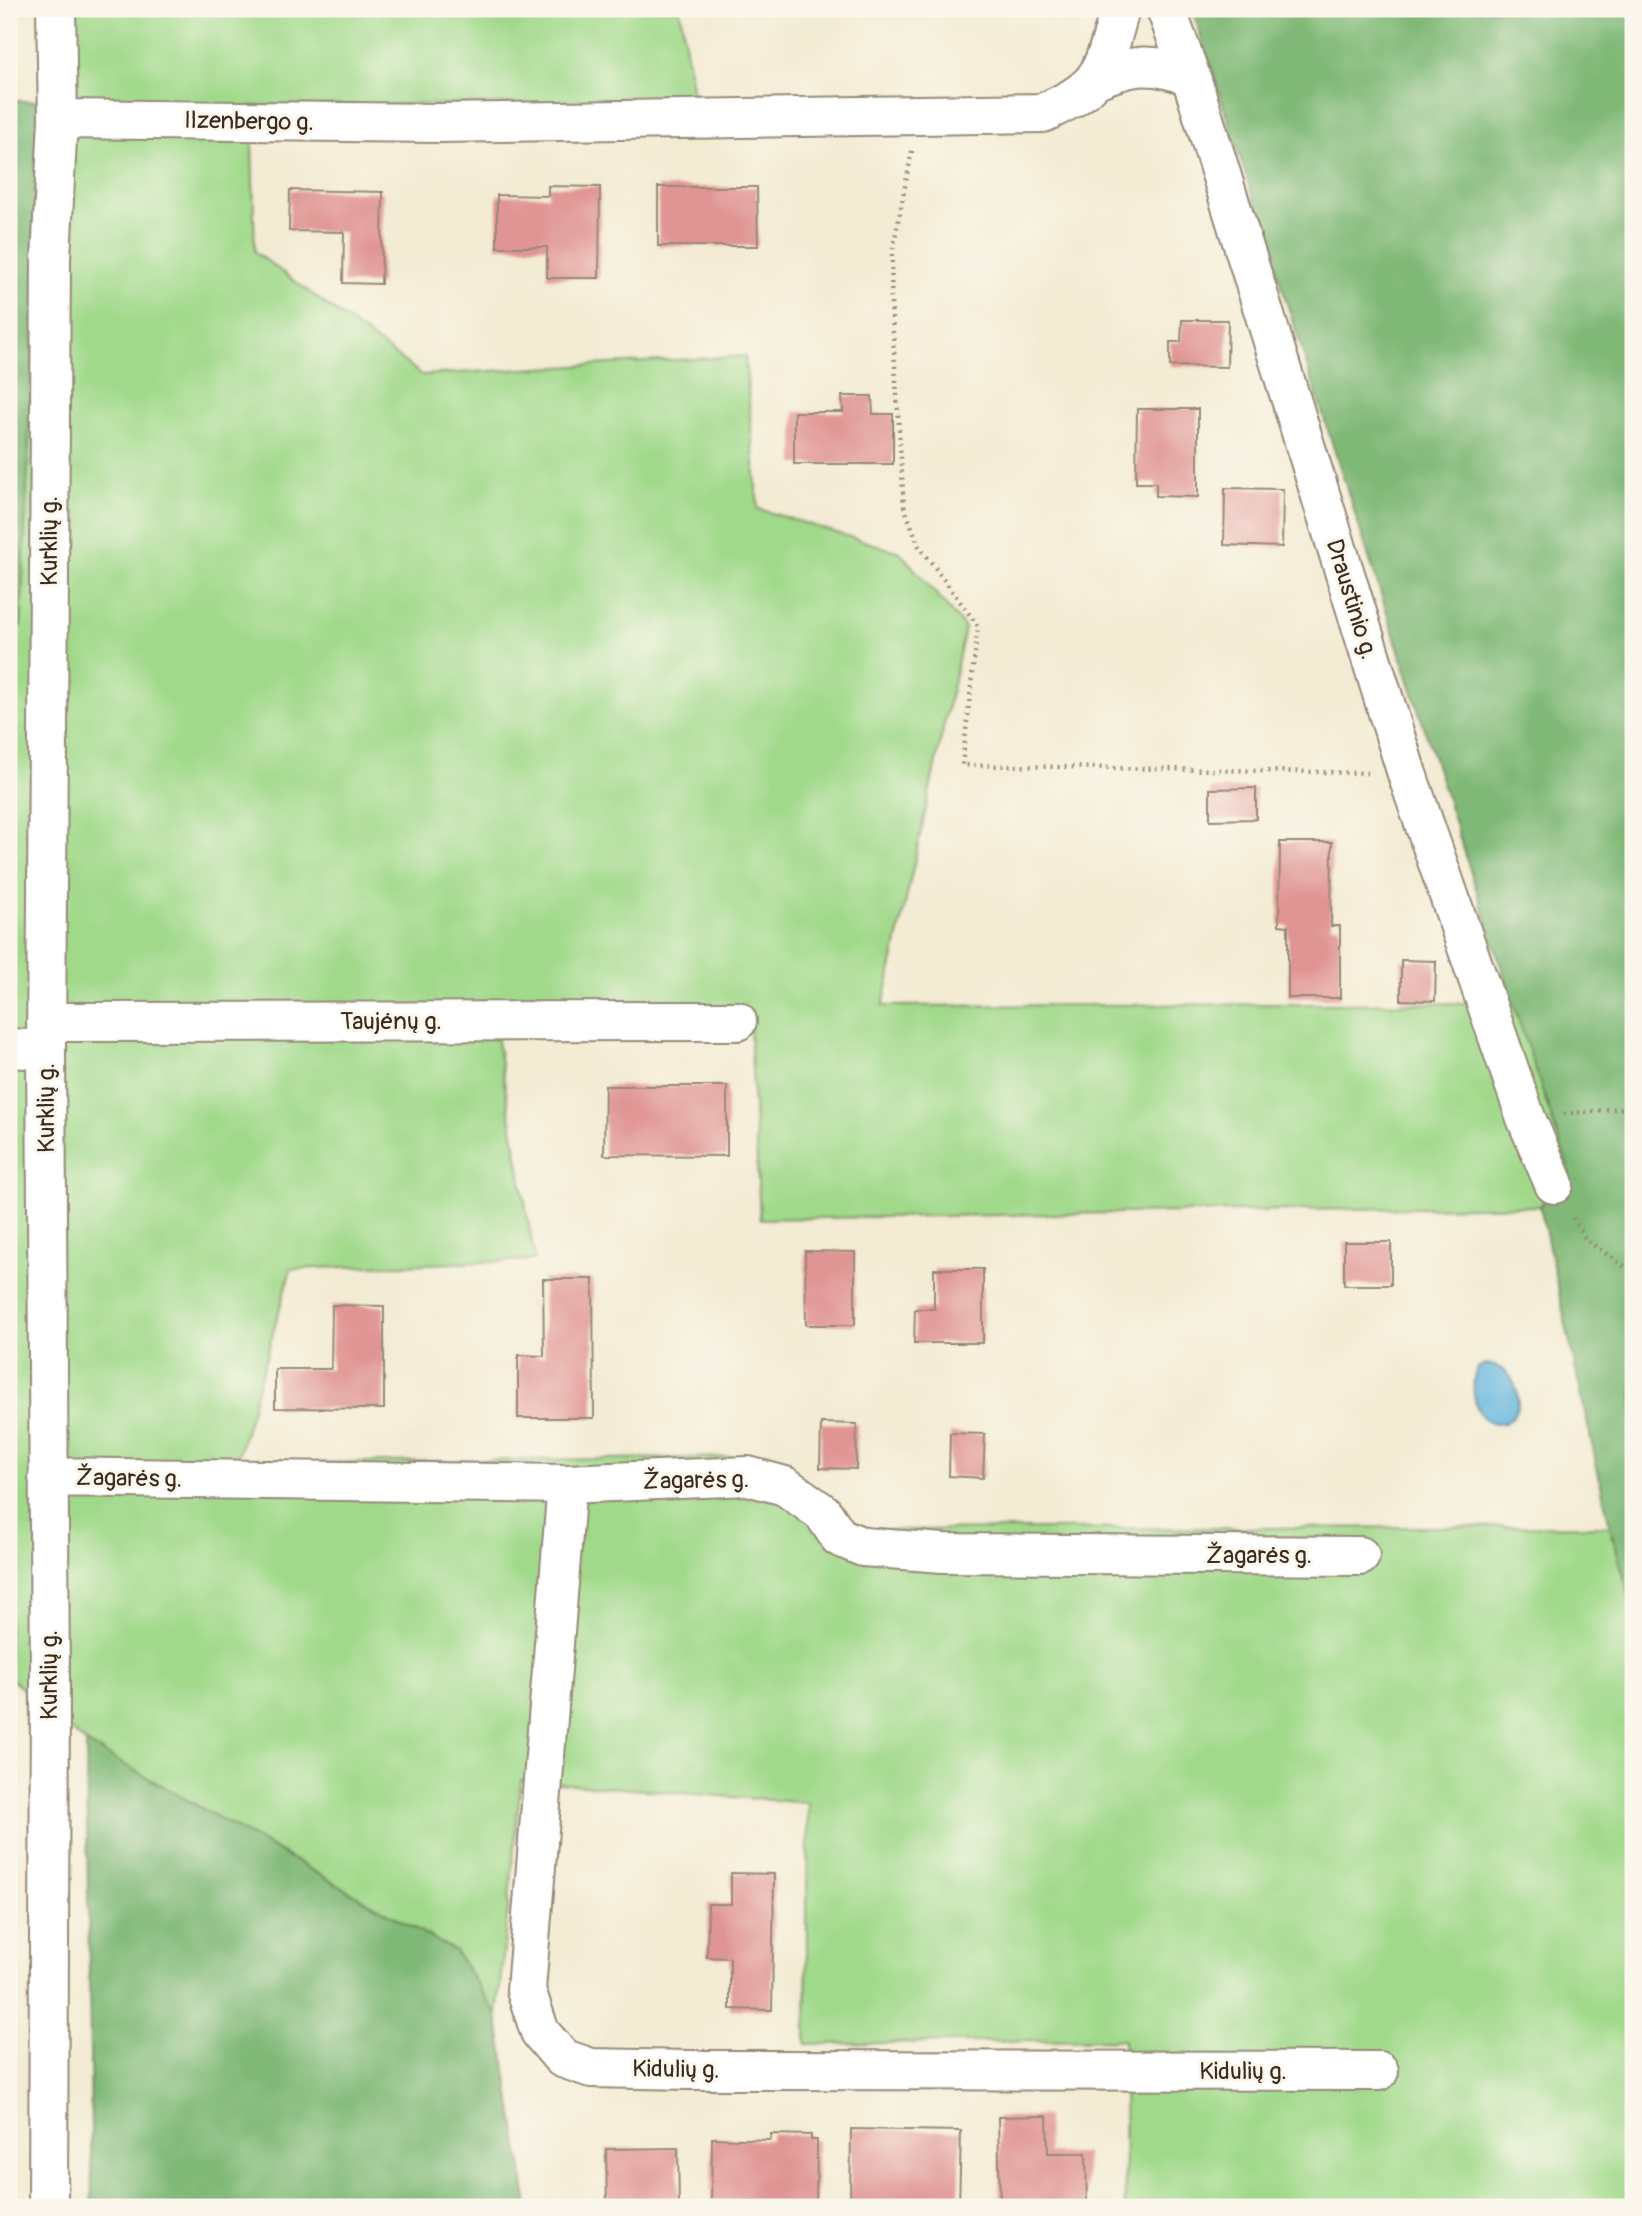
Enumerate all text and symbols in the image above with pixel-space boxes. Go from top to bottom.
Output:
street label: Ilzenbergo g. [184,106,314,137]
street label: Kurklių g. [35,496,64,586]
street label: Draustinio g. [1320,536,1384,663]
street label: Taujėnų g. [340,1007,442,1036]
street label: Kurklių g. [32,1063,61,1153]
street label: Žagarės g. [76,1463,182,1494]
street label: Žagarės g. [643,1465,749,1496]
street label: Žagarės g. [1206,1541,1312,1570]
street label: Kurklių g. [35,1630,64,1720]
street label: Kidulių g. [632,2054,720,2085]
street label: Kidulių g. [1199,2057,1287,2086]

